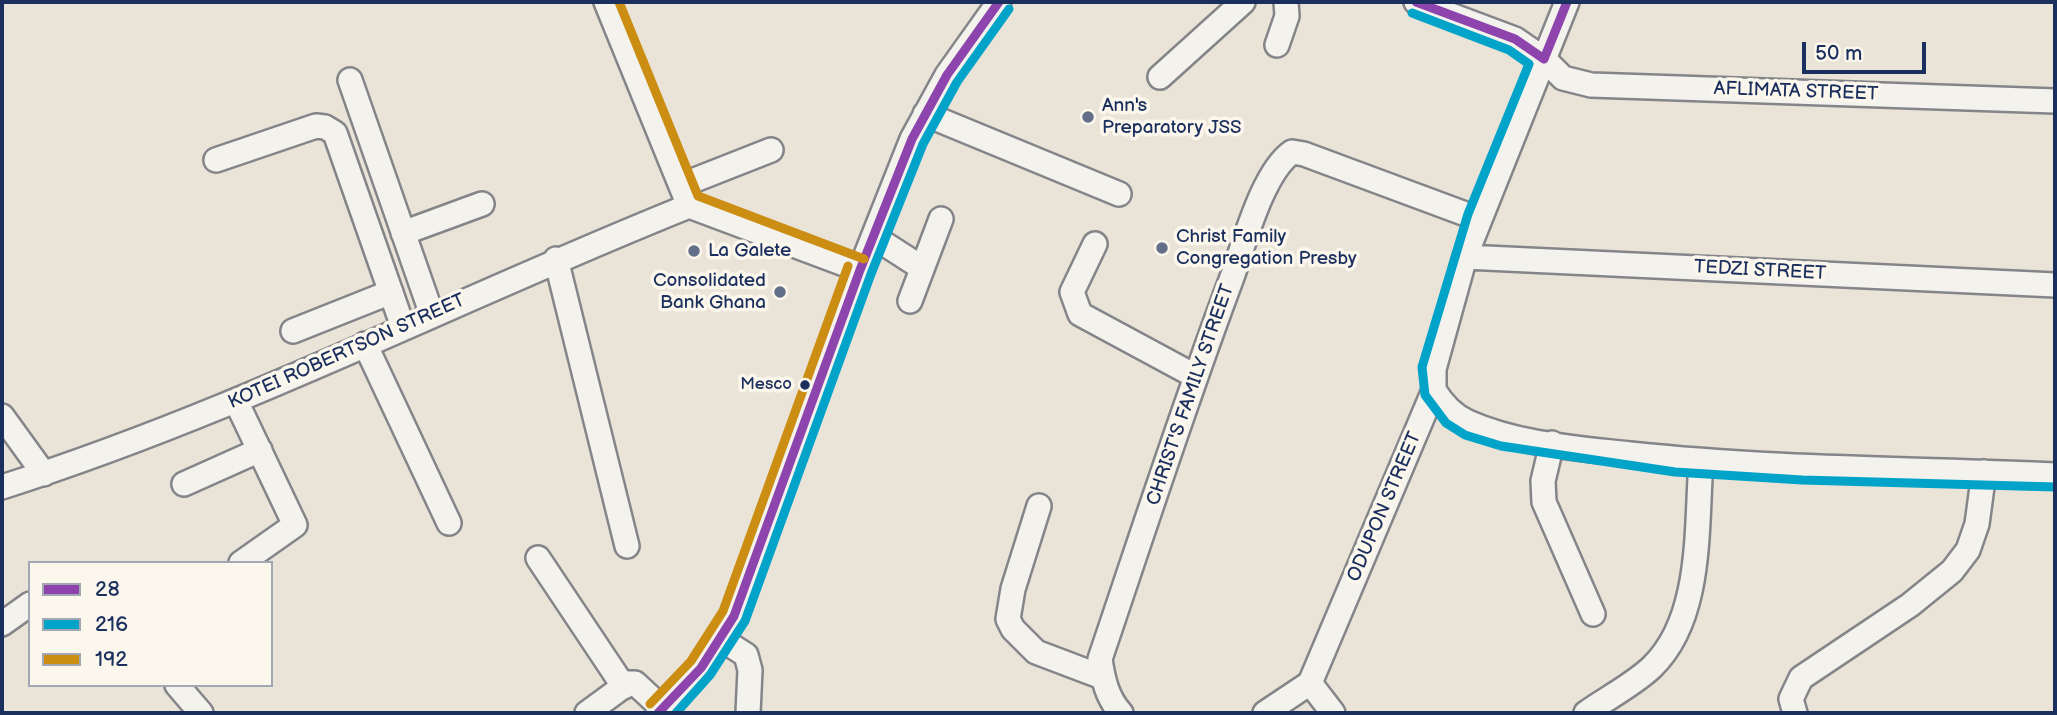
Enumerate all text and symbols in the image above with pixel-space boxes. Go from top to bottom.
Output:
scale bar [1805,28,1929,72]
text: 50 m [1815,41,1862,66]
street label: AFLIMATA STREET [1713,78,1879,106]
place label: Ann's Preparatory JSS [1102,95,1242,139]
marker: Ann's Preparatory JSS [1080,109,1096,125]
place label: Christ Family Congregation Presby [1176,226,1357,270]
place label: La Galete [708,240,791,262]
marker: Christ Family Congregation Presby [1154,240,1170,256]
marker: La Galete [686,243,702,259]
street label: TEDZI STREET [1693,256,1827,286]
place label: Consolidated Bank Ghana [653,270,766,314]
street label: CHRIST'S FAMILY STREET [1142,281,1240,509]
marker: Consolidated Bank Ghana [772,284,788,300]
street label: KOTEI ROBERTSON STREET [225,289,469,415]
place label: Mesco [740,375,792,395]
marker: Mesco [798,378,812,392]
street label: ODUPON STREET [1343,429,1427,585]
legend [28,561,273,687]
text: 28 [95,577,120,602]
text: 216 [95,612,128,637]
text: 192 [95,647,128,672]

